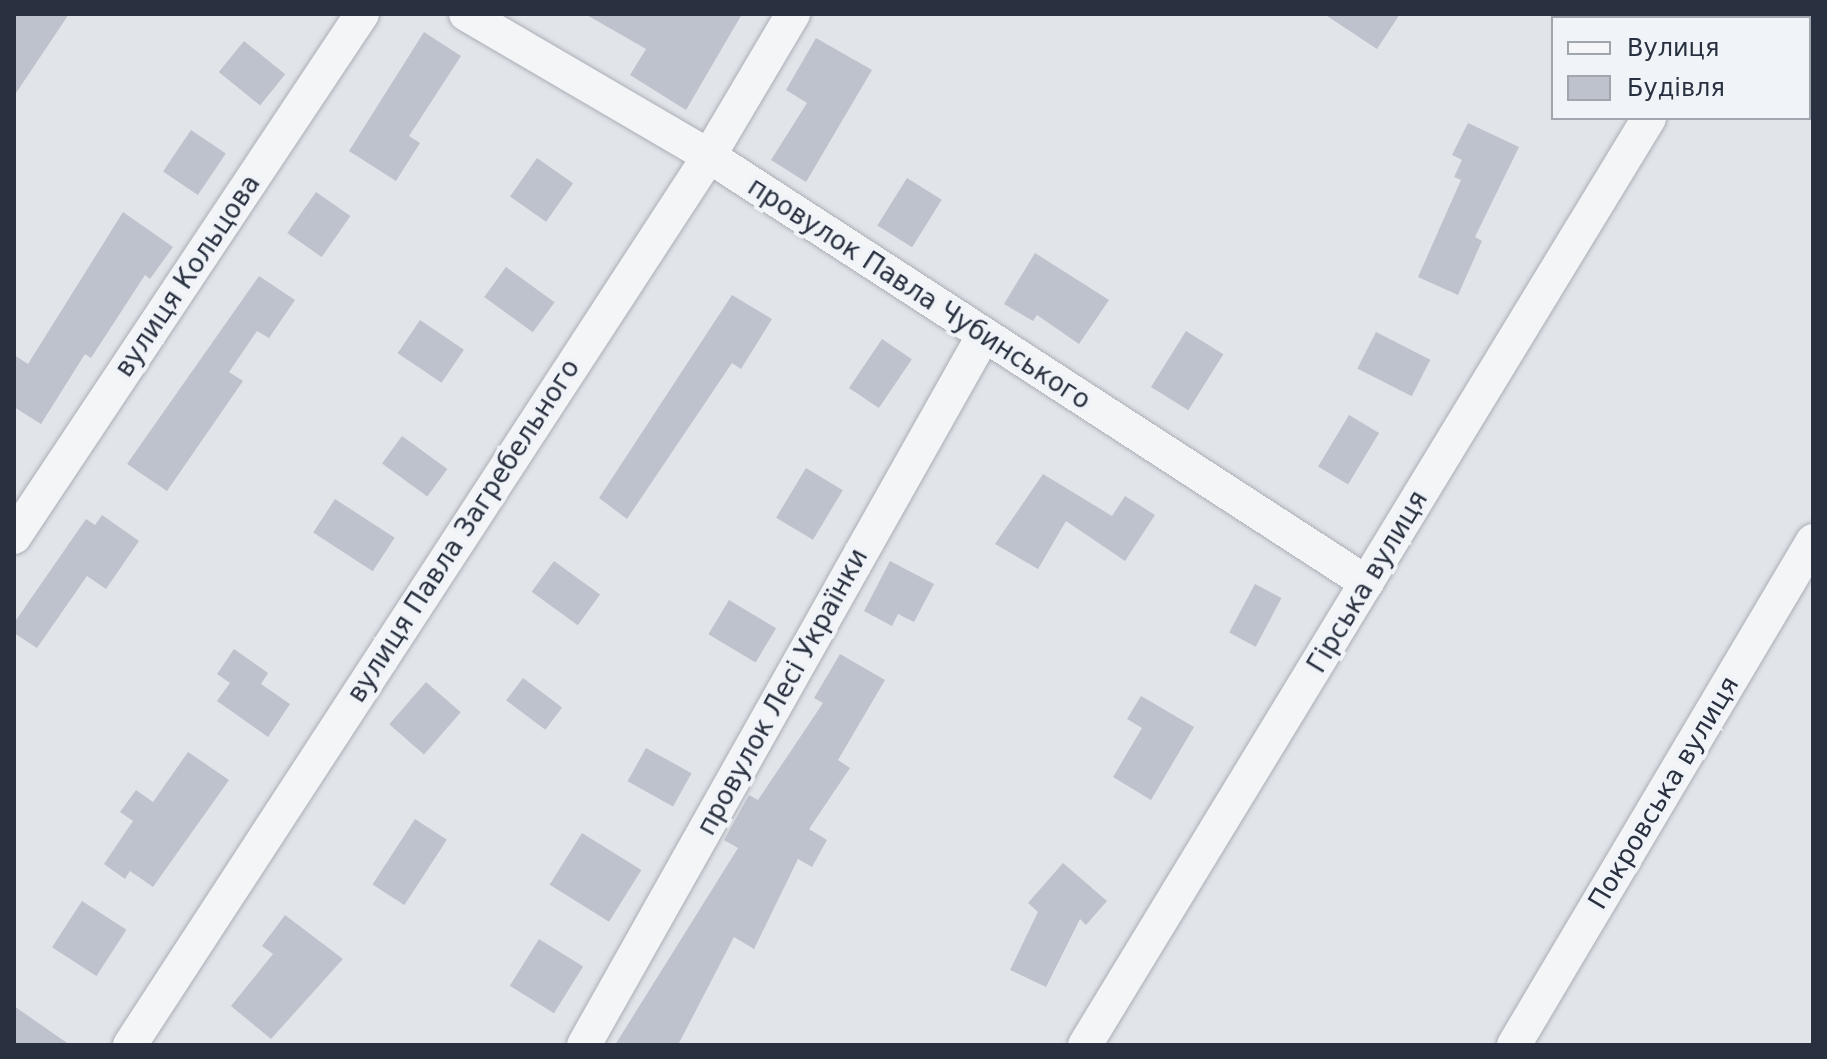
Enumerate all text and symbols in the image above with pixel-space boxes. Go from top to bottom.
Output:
legend [1551,16,1811,120]
text: Вулиця [1627,34,1719,62]
text: Будівля [1627,74,1725,102]
street label: вулиця Кольцова [109,169,267,383]
street label: провулок Павла Чубинського [742,171,1096,417]
street label: вулиця Павла Загребельного [341,354,587,708]
street label: Гірська вулиця [1301,485,1435,679]
street label: провулок Лесі Українки [691,543,875,841]
street label: Покровська вулиця [1582,671,1746,915]

